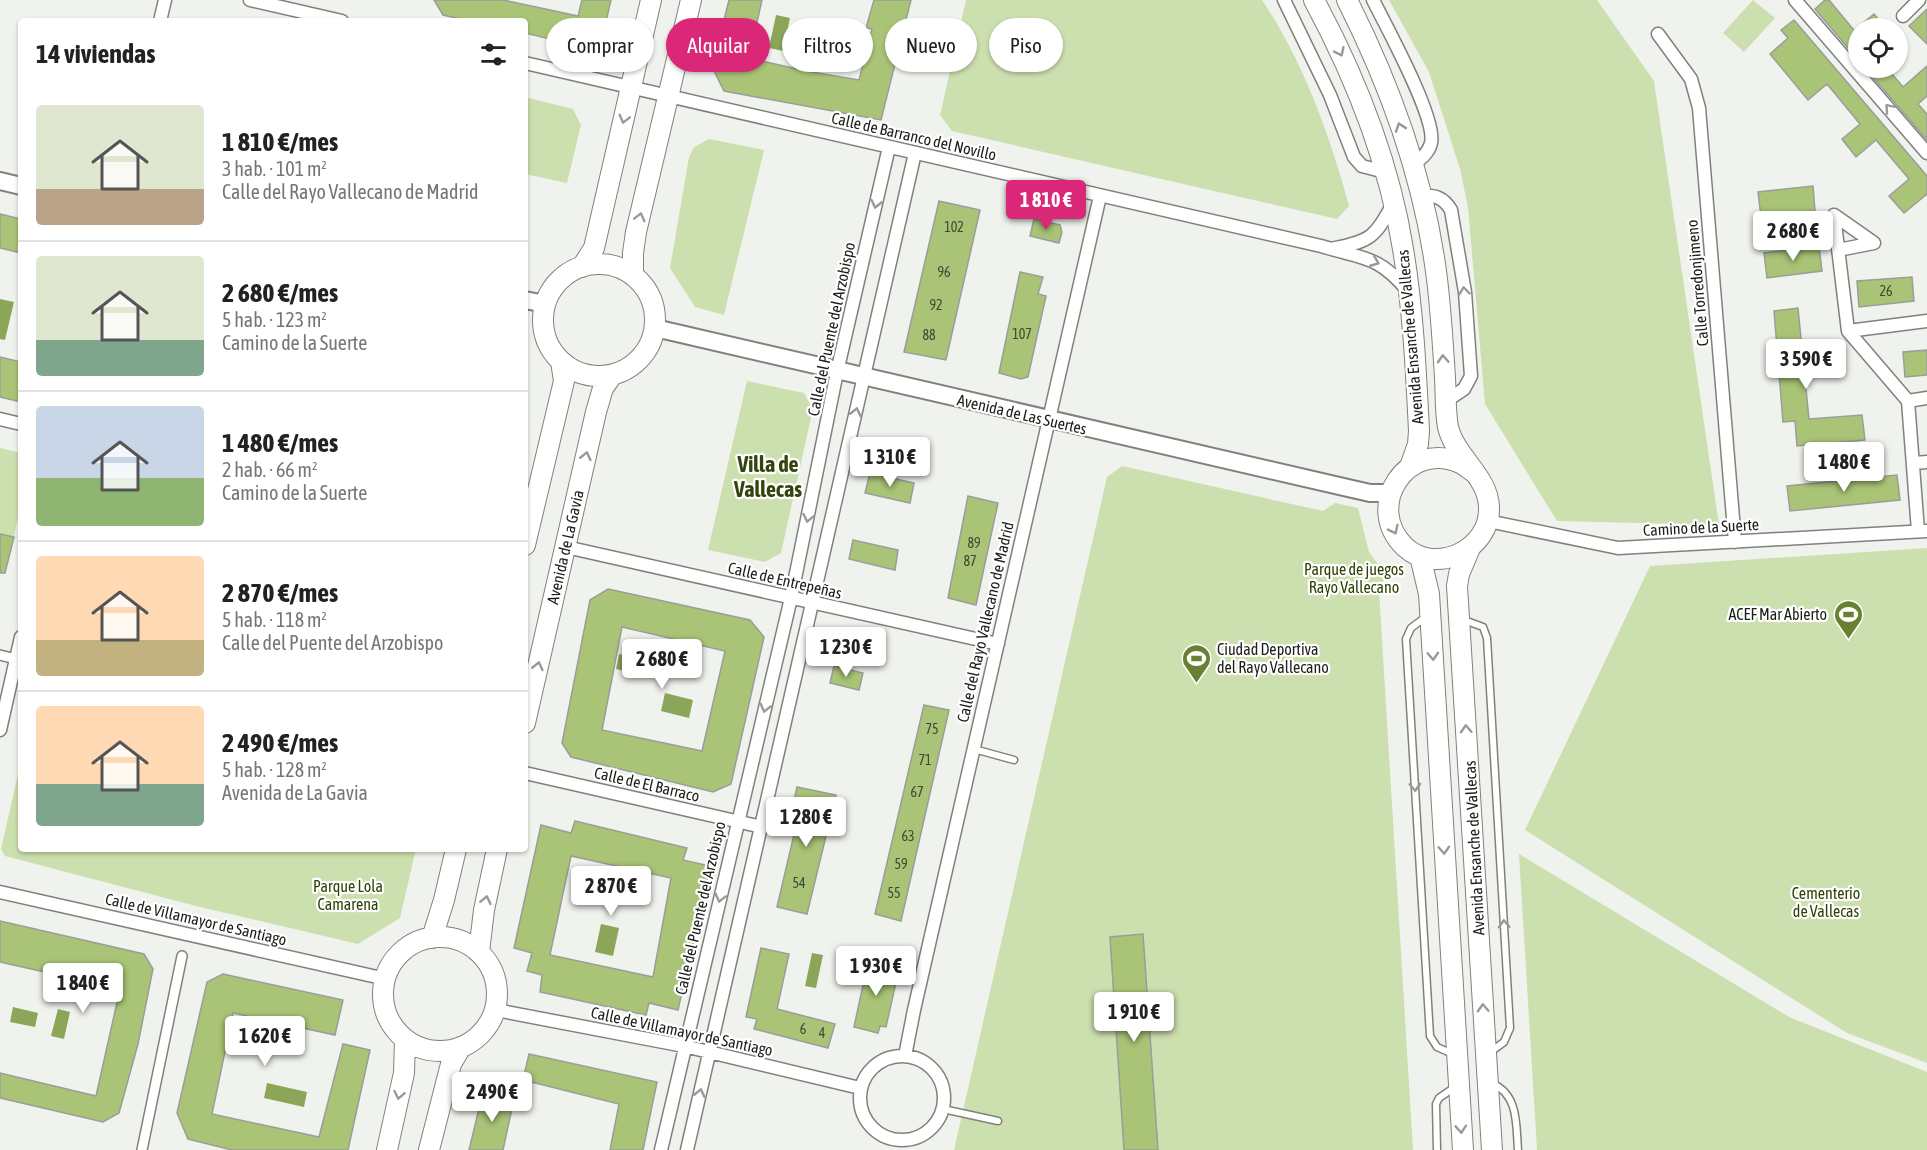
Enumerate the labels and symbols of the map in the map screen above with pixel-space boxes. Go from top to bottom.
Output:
one-way arrow [1333,46,1345,57]
one-way arrow [1885,104,1896,115]
street label: Calle de Barranco del Novillo [830,108,998,164]
one-way arrow [619,113,632,123]
one-way arrow [1395,122,1408,133]
pin: 1 810 € [991,180,1101,231]
one-way arrow [870,199,883,209]
pin: 2 680 € [1738,211,1848,262]
one-way arrow [632,213,645,223]
house number: 102 [944,219,964,235]
street label: Calle Torredonjimeno [1683,219,1712,347]
street label: Calle del Puente del Arzobispo [804,240,859,418]
street label: Avenida Ensanche de Vallecas [1393,249,1427,425]
one-way arrow [1369,255,1380,267]
house number: 96 [937,264,951,280]
house number: 26 [1879,283,1893,299]
one-way arrow [1459,287,1471,296]
house number: 92 [929,297,943,313]
house number: 107 [1012,326,1032,342]
house number: 88 [922,327,936,343]
pin: 3 590 € [1751,339,1861,390]
one-way arrow [1437,355,1450,364]
street label: Avenida de Las Suertes [955,390,1089,438]
one-way arrow [849,407,862,417]
pin: 1 310 € [835,437,945,488]
pin: 1 480 € [1789,442,1899,493]
one-way arrow [579,451,592,461]
district label: Villa de Vallecas [733,451,802,502]
street label: Avenida de La Gavia [543,488,587,606]
one-way arrow [802,513,815,523]
street label: Camino de la Suerte [1642,515,1760,539]
street label: Calle del Rayo Vallecano de Madrid [953,520,1018,724]
one-way arrow [1386,524,1398,535]
house number: 89 [967,535,981,551]
house number: 87 [963,553,977,569]
street label: Calle de Entrepeñas [726,558,844,603]
park label: Parque de juegos Rayo Vallecano [1304,560,1404,597]
sports icon: ACEF Mar Abierto [1832,598,1864,640]
place label: ACEF Mar Abierto [1729,605,1827,623]
pin: 1 230 € [791,627,901,678]
pin: 2 680 € [607,639,717,690]
place label: Ciudad Deportiva del Rayo Vallecano [1217,640,1329,677]
sports icon: Ciudad Deportiva del Rayo Vallecano [1180,642,1212,684]
one-way arrow [1426,651,1439,660]
one-way arrow [531,661,544,671]
one-way arrow [759,703,772,713]
house number: 75 [925,721,939,737]
one-way arrow [1460,725,1473,734]
house number: 71 [918,752,932,768]
street label: Avenida Ensanche de Vallecas [1460,760,1488,936]
street label: Calle de El Barraco [592,763,702,805]
one-way arrow [1408,782,1421,791]
house number: 67 [910,784,924,800]
pin: 1 280 € [751,797,861,848]
street label: Calle del Puente del Arzobispo [671,820,730,997]
house number: 63 [901,828,915,844]
one-way arrow [1438,846,1451,855]
house number: 59 [894,856,908,872]
pin: 2 870 € [556,866,666,917]
house number: 54 [792,875,806,891]
park label: Parque Lola Camarena [313,877,383,913]
park label: Cementerio de Vallecas [1792,884,1860,920]
house number: 55 [887,885,901,901]
street label: Calle de Villamayor de Santiago [103,889,288,950]
one-way arrow [714,893,727,903]
one-way arrow [479,896,492,906]
one-way arrow [1497,919,1510,928]
pin: 1 930 € [821,946,931,997]
pin: 1 840 € [28,963,138,1014]
pin: 1 910 € [1079,992,1189,1043]
street label: Calle de Villamayor de Santiago [589,1003,775,1060]
one-way arrow [1477,1003,1490,1012]
pin: 1 620 € [210,1016,320,1067]
house number: 6 [800,1021,807,1037]
house number: 4 [819,1025,826,1041]
pin: 2 490 € [437,1072,547,1123]
one-way arrow [693,1088,706,1098]
one-way arrow [393,1090,406,1100]
one-way arrow [1455,1124,1468,1133]

